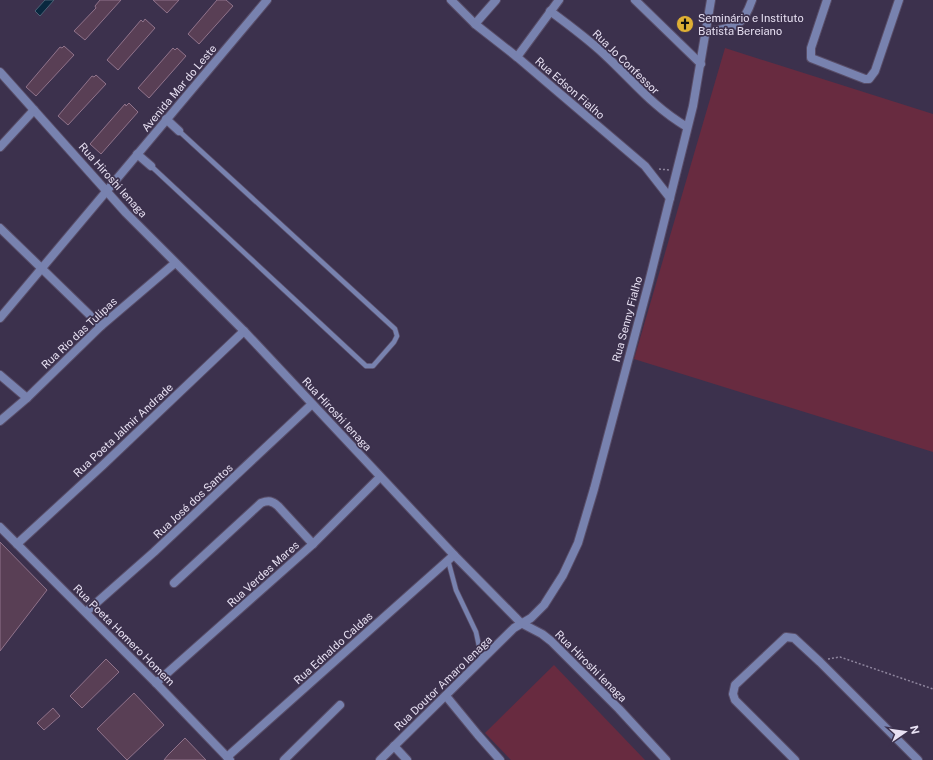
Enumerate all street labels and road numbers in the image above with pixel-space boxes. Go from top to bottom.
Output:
street label: Rua Jo Confessor [590,27,662,97]
street label: Avenida Mar do Leste [139,42,219,134]
street label: Rua Edson Fialho [533,55,607,121]
street label: Rua Hiroshi Ienaga [76,140,150,220]
street label: Rua Senny Fialho [610,275,644,363]
street label: Rua Rio das Tulipas [39,295,119,371]
street label: Rua Hiroshi Ienaga [300,375,374,453]
street label: Rua Poeta Jalmir Andrade [71,381,175,479]
street label: Rua José dos Santos [151,461,235,541]
street label: Rua Verdes Mares [225,538,302,609]
street label: Rua Poeta Homero Homem [71,582,177,688]
street label: Rua Ednaldo Caldas [291,609,375,686]
street label: Rua Hiroshi Ienaga [553,628,629,704]
street label: Rua Doutor Amaro Ienaga [392,633,494,733]

